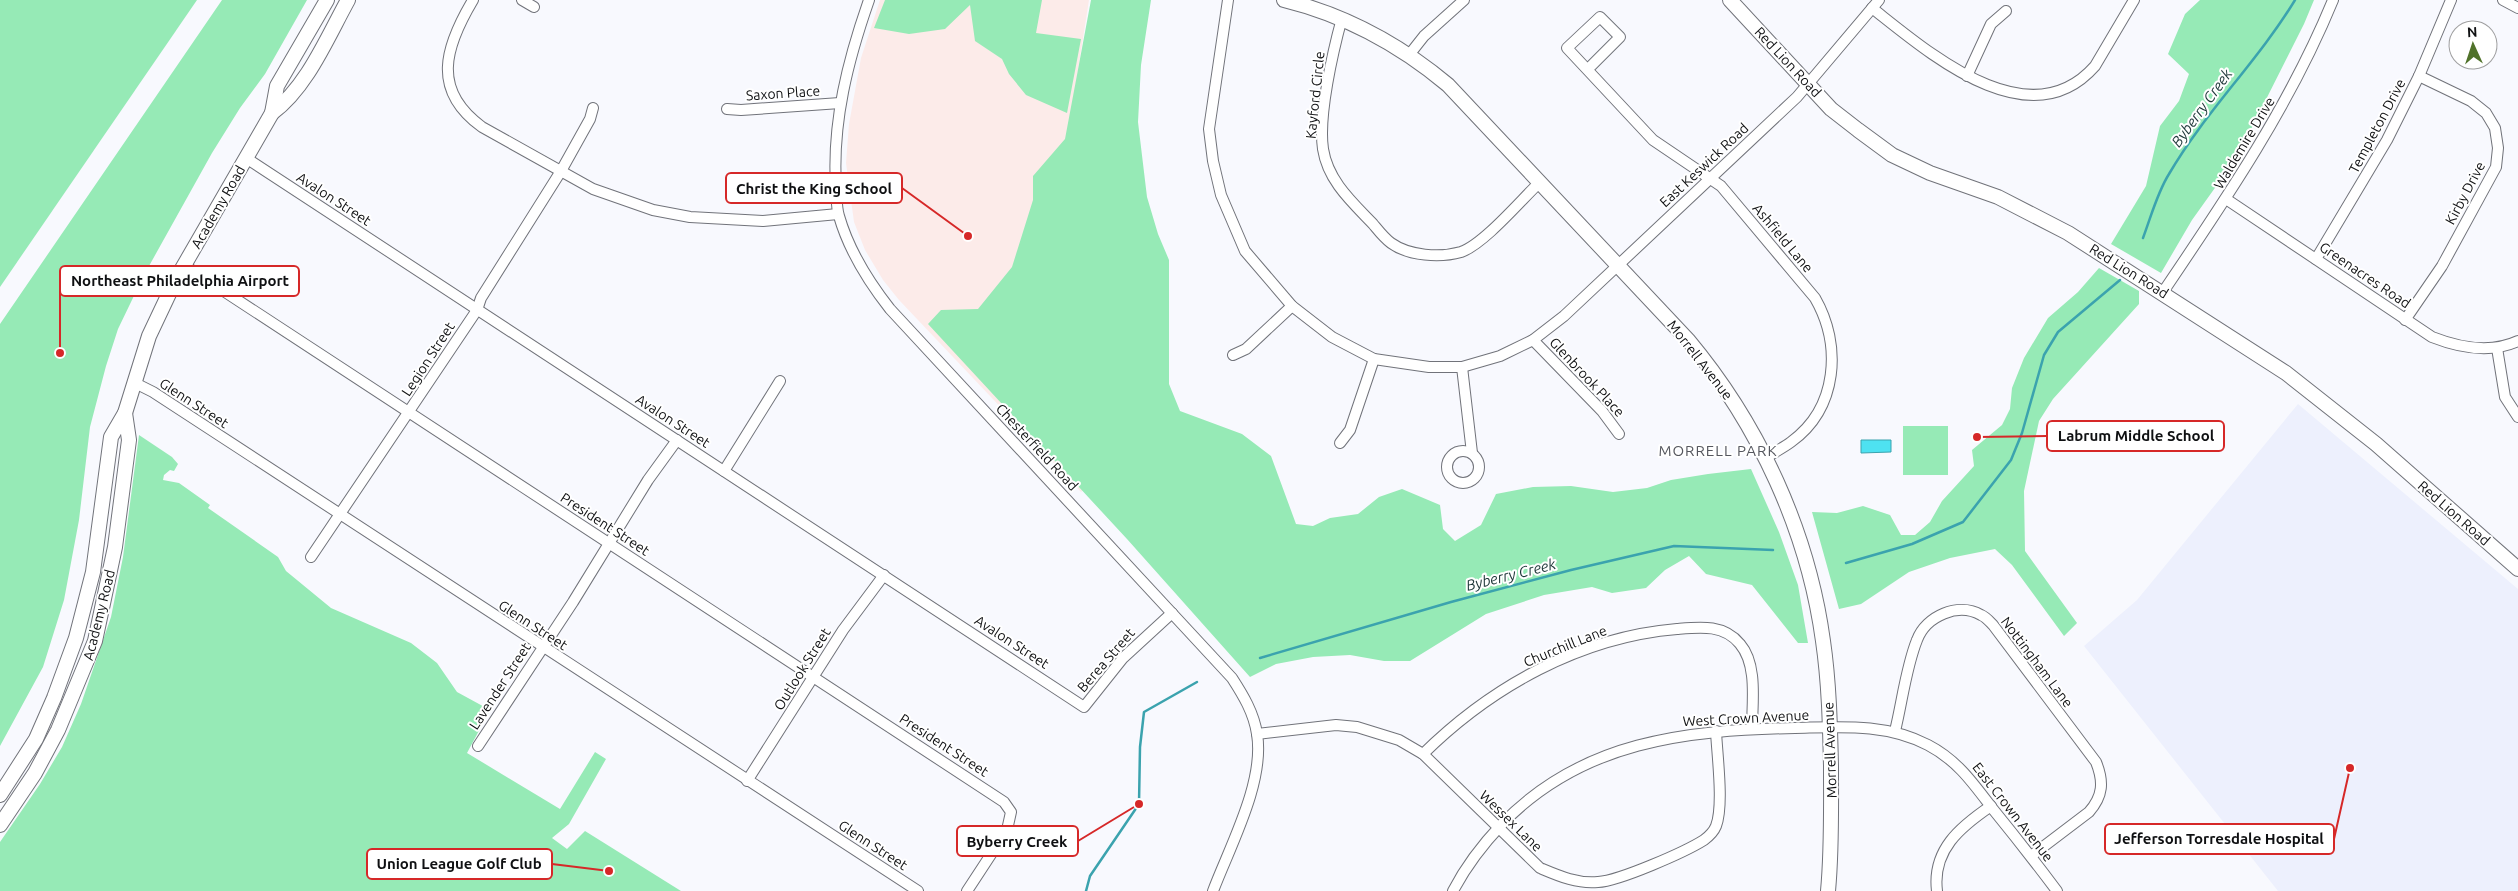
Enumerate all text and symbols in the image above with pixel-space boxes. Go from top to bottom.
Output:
north arrow [2448,20,2498,70]
street label: Red Lion Road [1751,24,1825,100]
text: N [2467,24,2478,40]
street label: Kayford Circle [1302,50,1328,140]
water label: Byberry Creek [2168,65,2236,150]
street label: Templeton Drive [2345,76,2409,176]
street label: Saxon Place [745,82,821,104]
street label: Waldemire Drive [2210,94,2278,192]
street label: East Keswick Road [1656,120,1752,210]
street label: Kirby Drive [2442,159,2488,227]
street label: Academy Road [188,163,248,251]
street label: Avalon Street [294,169,374,229]
callout: Christ the King School [726,173,902,203]
text: Christ the King School [736,180,892,197]
street label: Ashfield Lane [1750,200,1816,276]
street label: Greenacres Road [2316,239,2414,311]
street label: Red Lion Road [2087,240,2171,302]
callout: Northeast Philadelphia Airport [60,266,299,296]
text: Northeast Philadelphia Airport [71,272,290,289]
street label: Morrell Avenue [1664,317,1736,403]
street label: Legion Street [398,319,458,399]
street label: Glenbrook Place [1546,334,1628,420]
street label: Glenn Street [157,375,232,431]
street label: Avalon Street [633,391,713,451]
street label: Chesterfield Road [993,400,1081,494]
callout: Labrum Middle School [2047,421,2224,451]
text: Labrum Middle School [2058,427,2215,444]
district label: MORRELL PARK [1658,442,1778,459]
street label: Red Lion Road [2415,477,2493,549]
street label: President Street [558,489,653,559]
water label: Byberry Creek [1464,555,1558,594]
street label: Academy Road [80,568,118,662]
street label: Glenn Street [496,597,571,653]
street label: Avalon Street [972,612,1052,672]
street label: Nottingham Lane [1998,614,2076,710]
street label: Churchill Lane [1521,622,1609,670]
street label: Outlook Street [770,625,834,713]
street label: Berea Street [1074,625,1138,695]
street label: Lavender Street [466,639,534,732]
street label: Morrell Avenue [1820,702,1840,798]
street label: West Crown Avenue [1682,707,1810,729]
street label: President Street [897,710,992,780]
street label: East Crown Avenue [1969,759,2057,865]
street label: Wessex Lane [1476,787,1546,855]
street label: Glenn Street [836,817,911,873]
callout: Jefferson Torresdale Hospital [2105,824,2334,854]
callout: Byberry Creek [957,826,1078,856]
text: Jefferson Torresdale Hospital [2114,830,2324,847]
text: Byberry Creek [966,833,1068,850]
callout: Union League Golf Club [367,849,552,879]
text: Union League Golf Club [376,855,542,872]

